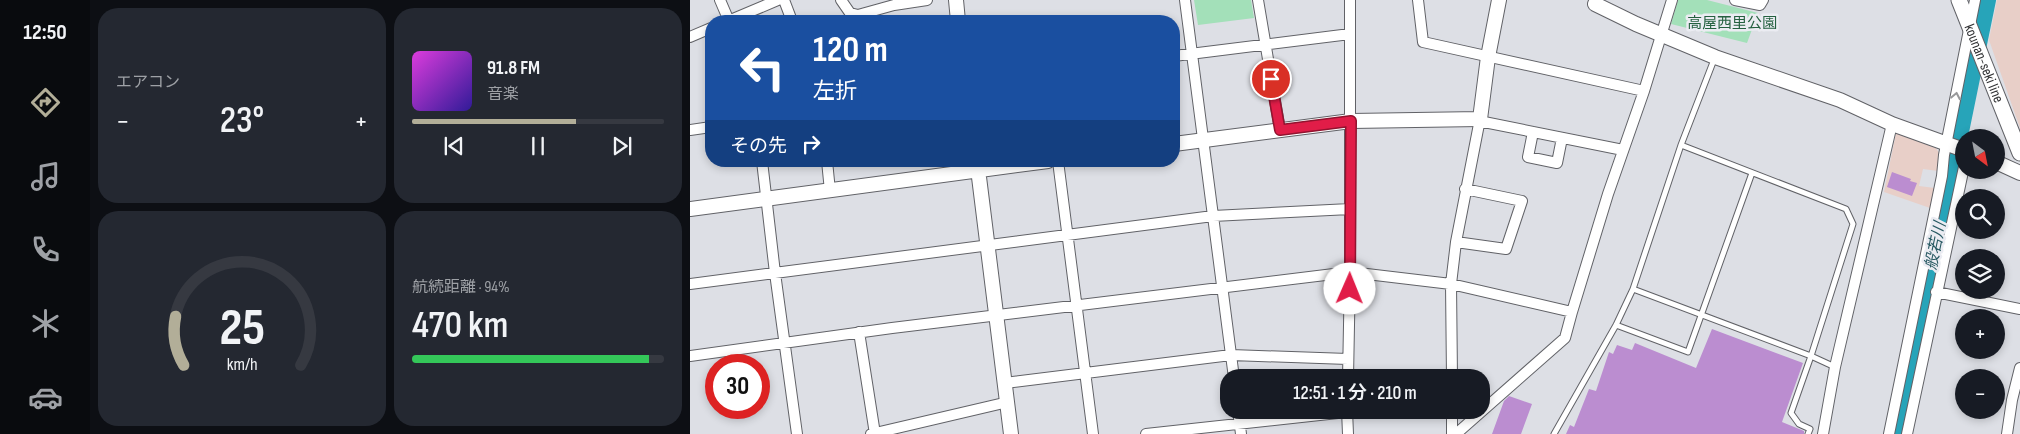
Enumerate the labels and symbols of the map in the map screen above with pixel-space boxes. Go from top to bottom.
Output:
park label: 高屋西里公園 [1687,14,1777,33]
street label: kounan-seki line [1960,21,2008,105]
pin [1250,58,1292,100]
one-way arrow [1950,91,1961,100]
north arrow [1955,129,2005,179]
water label: 般若川 [1922,219,1951,271]
position arrow [1323,262,1375,314]
speed limit sign: 30 [705,354,770,419]

